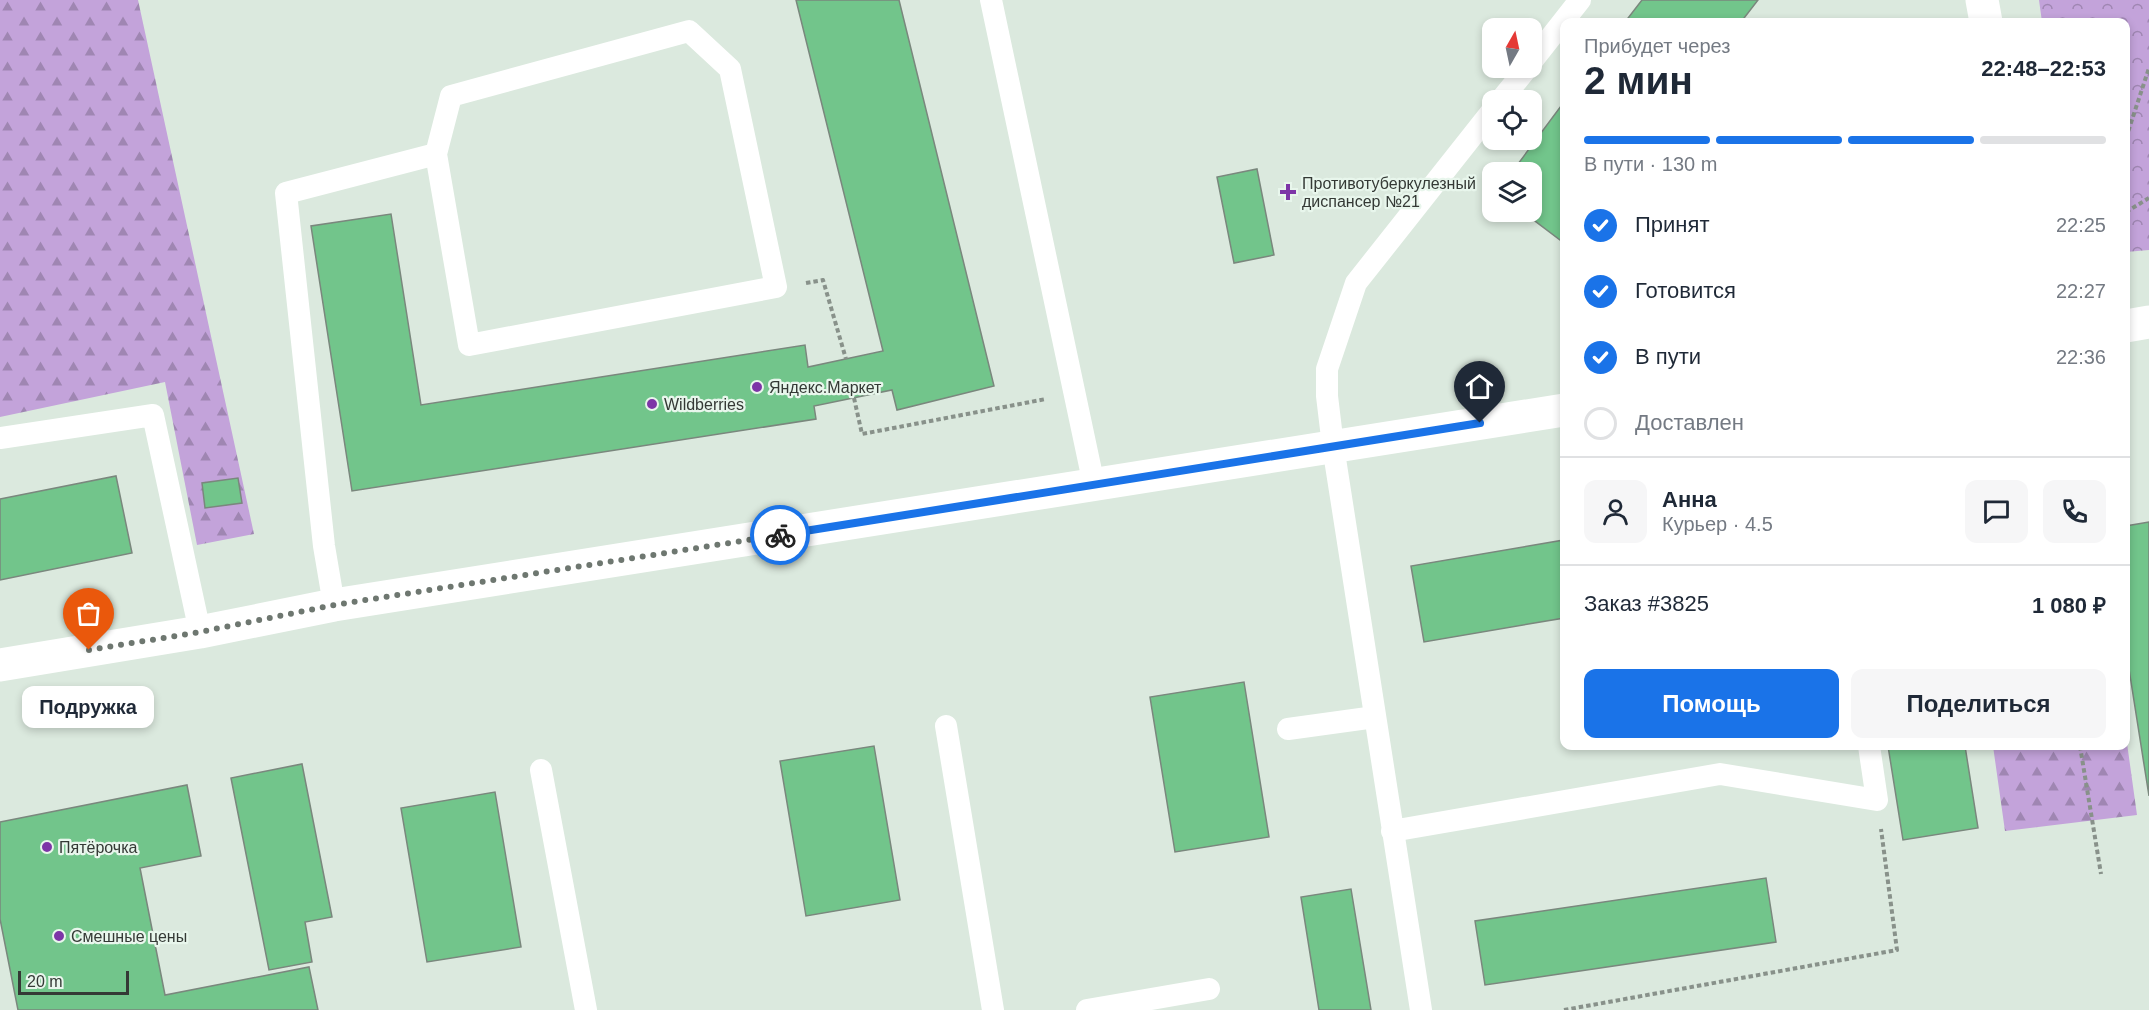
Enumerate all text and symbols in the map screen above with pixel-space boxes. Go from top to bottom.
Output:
north arrow [1482,18,1542,78]
map controls [1482,18,1542,222]
text: Прибудет через [1584,35,1730,57]
text: 22:48–22:53 [1981,56,2106,81]
text: 2 мин [1584,59,1693,102]
button: locate [1482,90,1542,150]
text: В пути · 130 m [1584,153,1717,175]
button: layers [1482,162,1542,222]
place label: Противотуберкулезный диспансер №21 [1302,175,1476,210]
marker: Противотуберкулезный диспансер №21 [1279,183,1297,201]
icon: check [1584,209,1617,242]
text: Принят [1635,212,1709,237]
text: 22:25 [2056,214,2106,236]
icon: check [1584,275,1617,308]
text: Готовится [1635,278,1736,303]
text: 22:27 [2056,280,2106,302]
icon: check [1584,341,1617,374]
text: В пути [1635,344,1701,369]
text: 22:36 [2056,346,2106,368]
pin [1454,361,1505,423]
icon: home [1463,370,1496,403]
place label: Яндекс.Маркет [769,379,882,396]
marker: Яндекс.Маркет [750,380,764,394]
place label: Wildberries [664,396,744,413]
marker: Wildberries [645,397,659,411]
text: Доставлен [1635,410,1744,435]
button: person [1584,480,1647,543]
button: chat [1965,480,2028,543]
button: phone [2043,480,2106,543]
text: Анна [1662,487,1717,512]
courier [750,505,810,565]
text: Курьер · 4.5 [1662,513,1773,535]
icon: bike [764,519,797,552]
pin [63,588,114,650]
text: Заказ #3825 [1584,591,1709,616]
text: 1 080 ₽ [2032,593,2106,618]
icon: bag [72,597,105,630]
button: Помощь [1584,669,1839,738]
button: Поделиться [1851,669,2106,738]
callout: Подружка [23,686,155,728]
text: Подружка [39,696,137,718]
place label: Пятёрочка [59,839,138,856]
marker: Пятёрочка [40,840,54,854]
place label: Смешные цены [71,928,187,945]
marker: Смешные цены [52,929,66,943]
scale bar [18,968,129,996]
text: 20 m [27,973,63,990]

